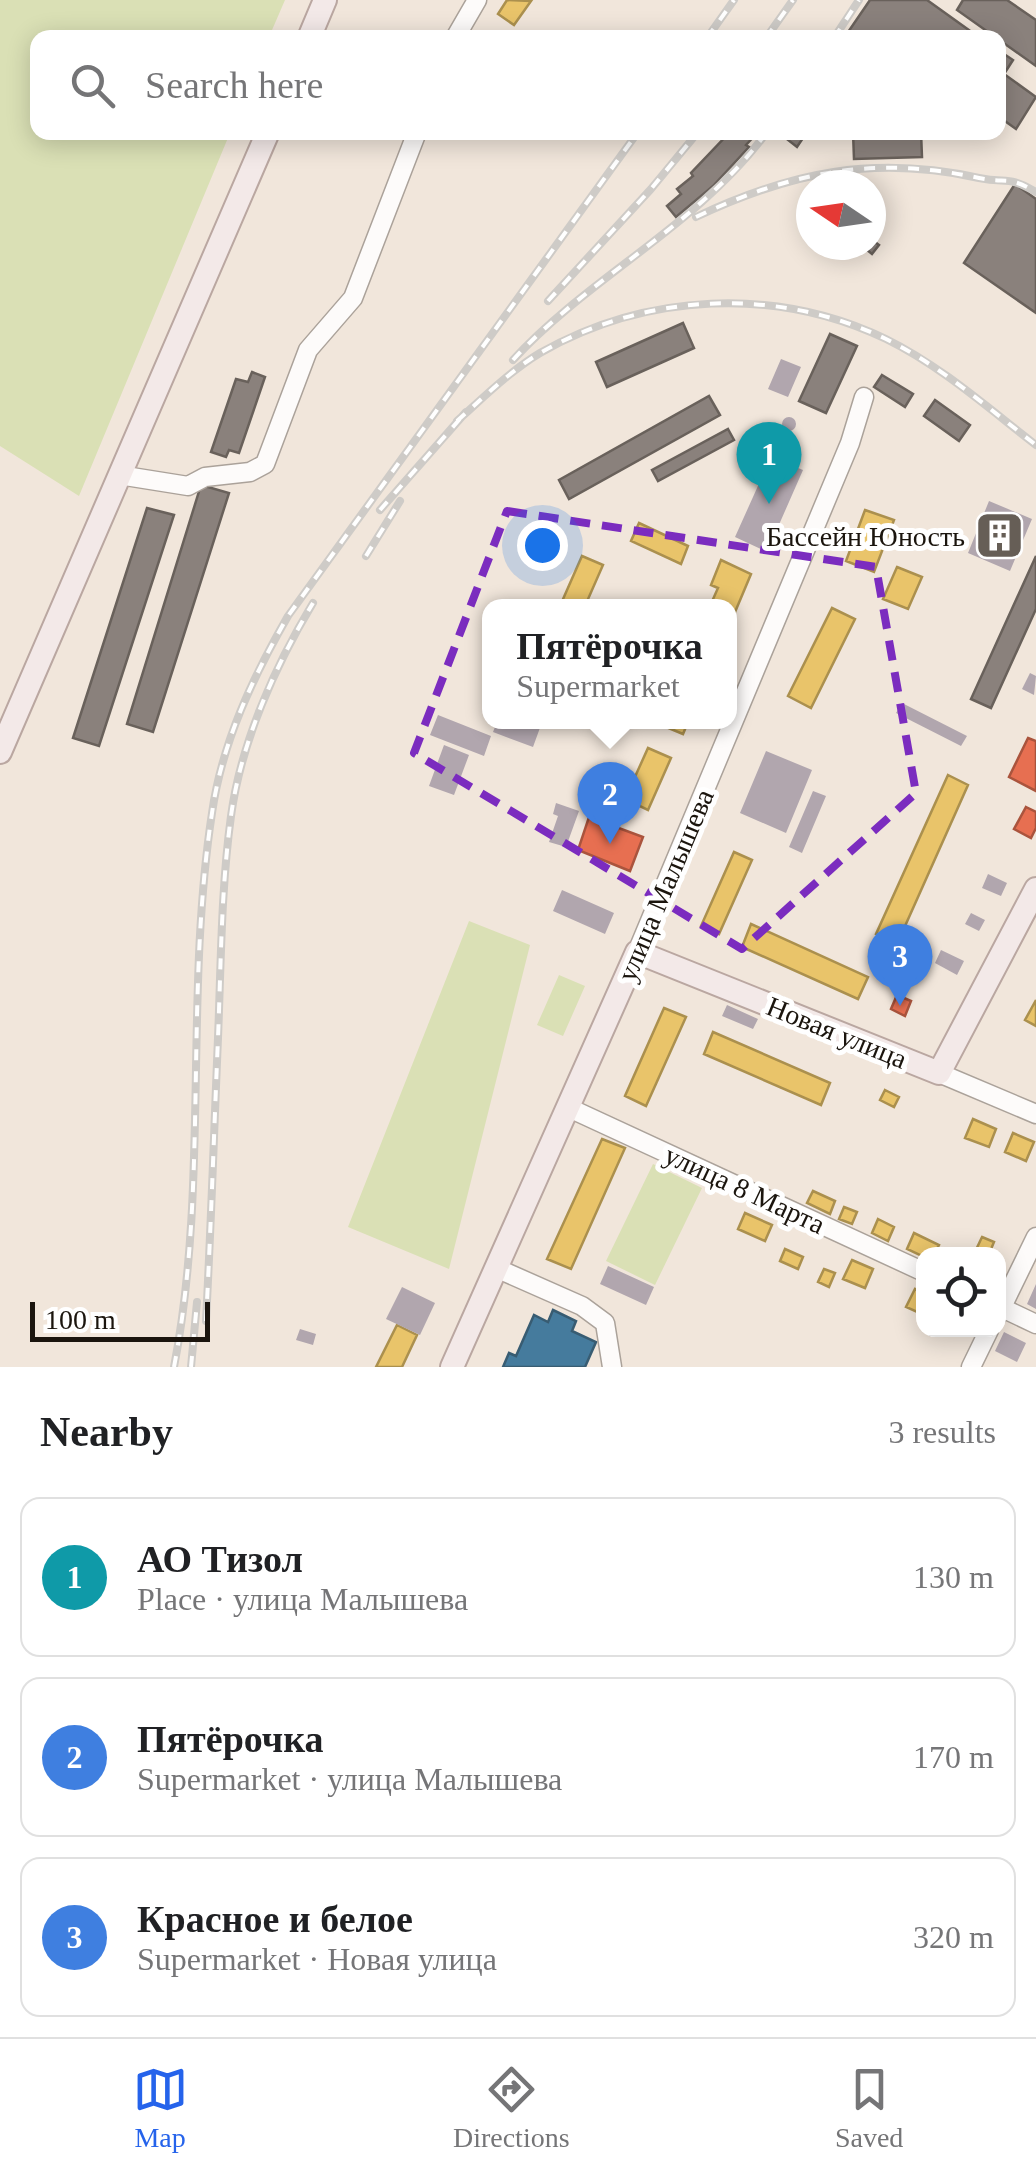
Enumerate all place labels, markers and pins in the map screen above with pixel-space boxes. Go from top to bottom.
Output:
pin: 1 [736,422,802,504]
building icon: Бассейн Юность [974,510,1026,562]
place label: Бассейн Юность [766,521,965,552]
pin: 2 [578,762,642,844]
pin: 3 [868,924,932,1006]

